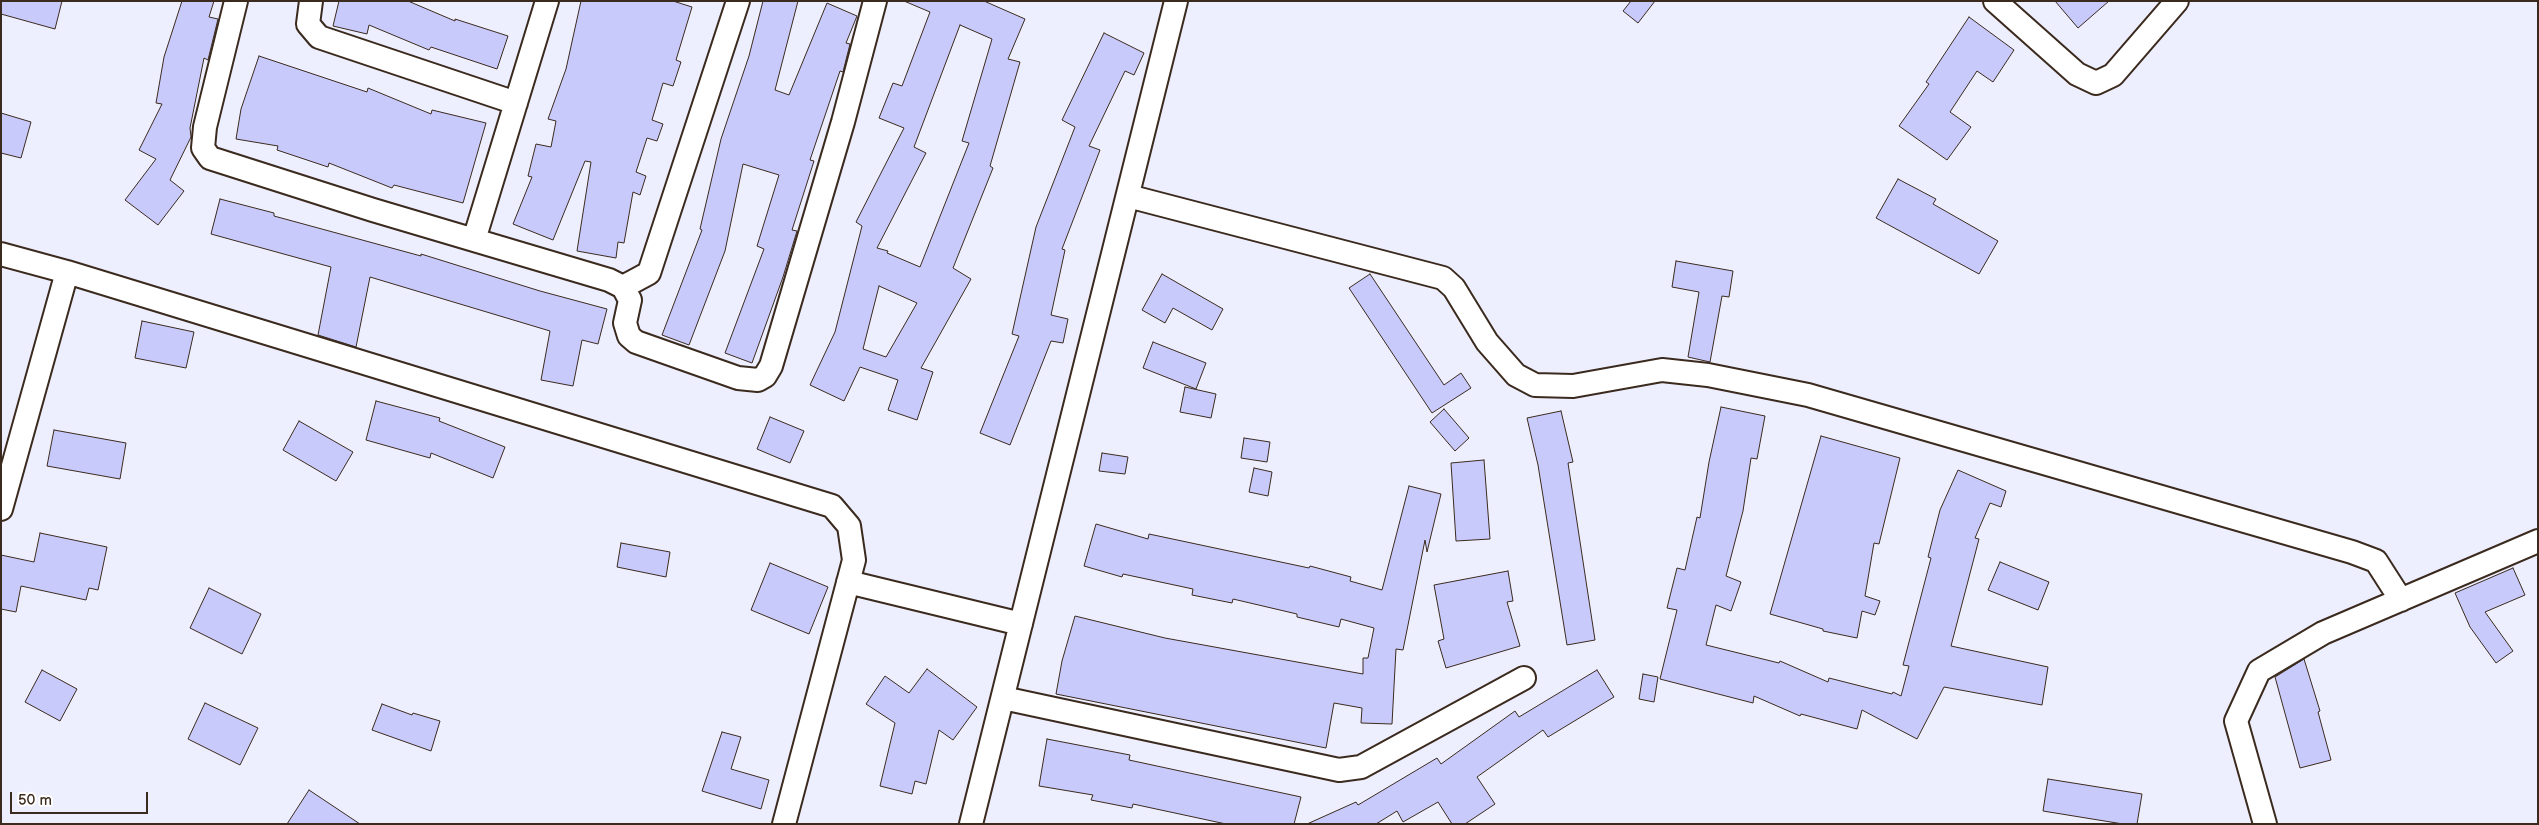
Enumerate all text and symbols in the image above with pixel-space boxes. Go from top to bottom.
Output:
scale bar [12,782,150,814]
text: 50 m [18,791,52,810]

